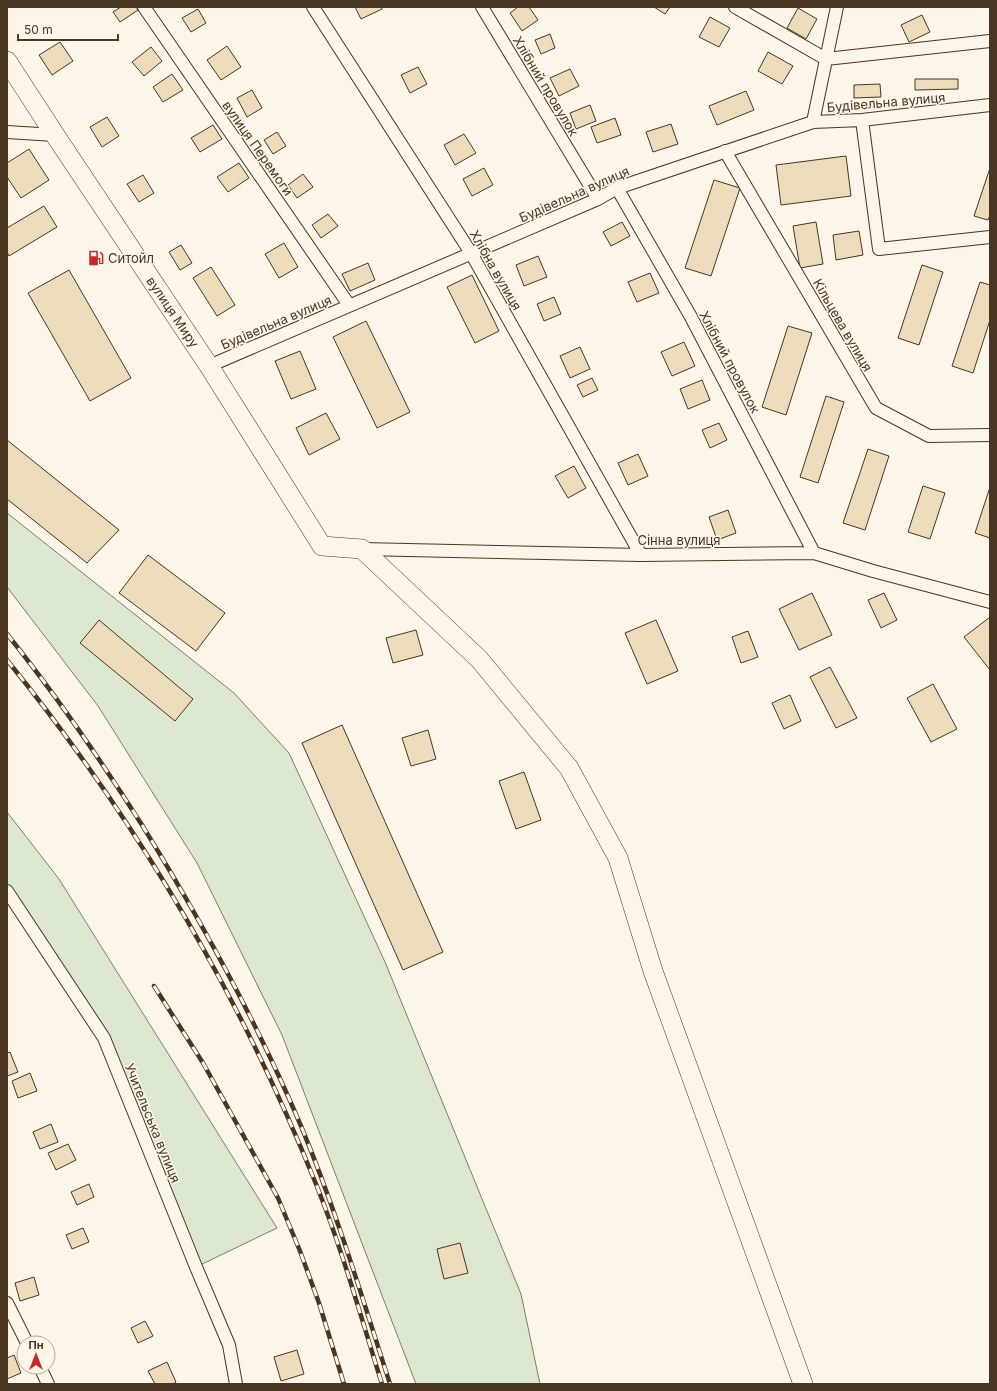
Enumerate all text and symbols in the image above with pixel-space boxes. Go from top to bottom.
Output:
scale bar [18,16,118,42]
text: 50 m [24,22,53,37]
street label: Хлібний провулок [510,33,582,139]
street label: Будівельна вулиця [826,89,946,115]
street label: вулиця Перемоги [219,98,297,198]
street label: Будівельна вулиця [516,163,632,225]
street label: Хлібна вулиця [467,227,525,313]
fuel station icon: Ситойл [87,249,105,267]
place label: Ситойл [108,250,154,266]
street label: вулиця Миру [143,273,203,351]
street label: Кільцева вулиця [810,276,876,374]
street label: Будівельна вулиця [218,291,334,353]
street label: Хлібний провулок [696,308,764,416]
street label: Сінна вулиця [637,532,721,548]
street label: Учительська вулиця [122,1061,184,1185]
north arrow [16,1335,56,1375]
text: Пн [28,1338,44,1352]

